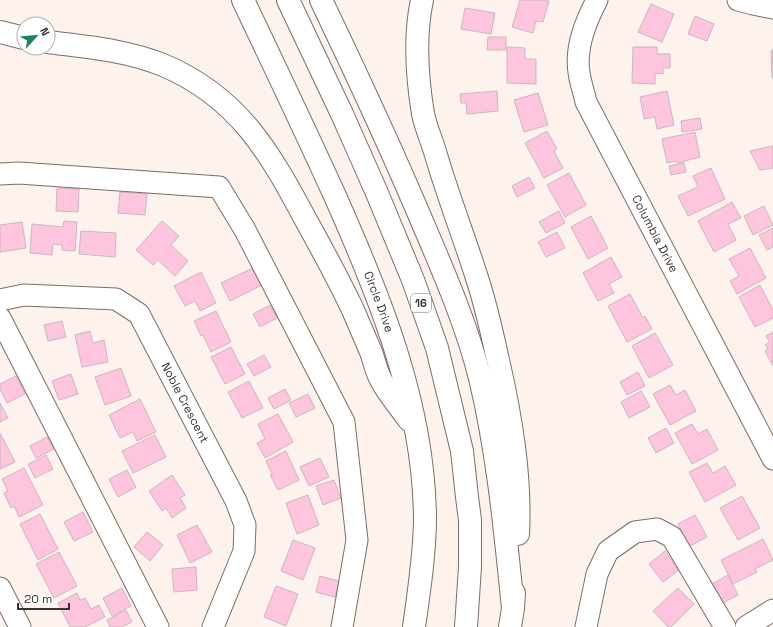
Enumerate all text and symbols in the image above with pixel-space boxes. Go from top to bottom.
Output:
north arrow [16,16,56,56]
text: N [37,25,53,38]
street label: Columbia Drive [628,192,682,275]
street label: Circle Drive [360,269,397,334]
road number: 16 [411,294,431,312]
street label: Noble Crescent [157,360,213,446]
scale bar [18,585,69,611]
text: 20 m [24,591,52,607]

